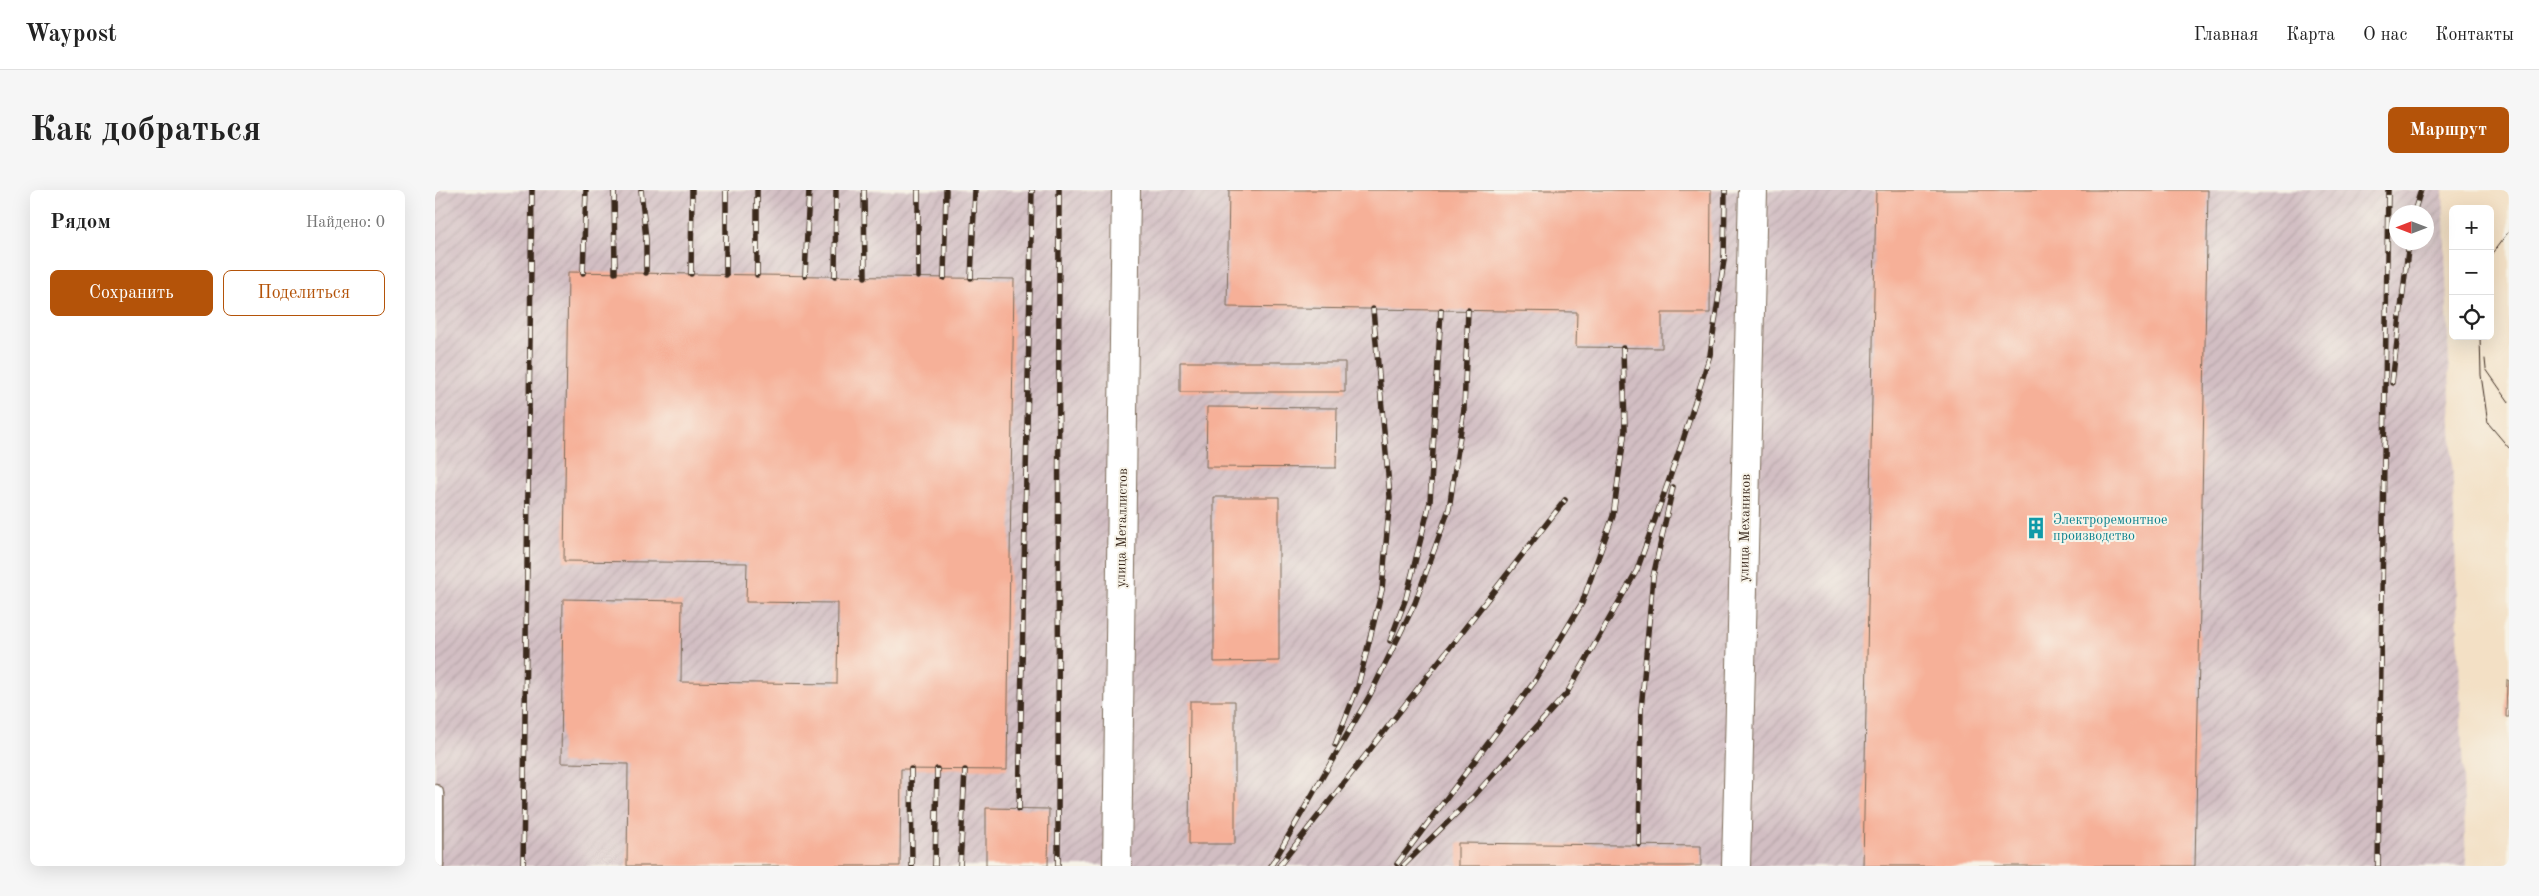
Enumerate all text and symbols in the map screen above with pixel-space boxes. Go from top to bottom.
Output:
text: Waypost [25,23,117,47]
text: Главная [2194,26,2258,44]
text: Карта [2286,26,2335,44]
text: О нас [2363,26,2407,44]
text: Контакты [2435,26,2514,44]
button: Маршрут [2388,107,2509,153]
text: Как добраться [30,113,261,148]
north arrow [2389,205,2434,250]
map controls [2449,205,2494,340]
button: + [2449,205,2494,250]
text: Рядом [50,212,111,233]
text: Найдено: 0 [306,215,385,231]
button: − [2449,250,2494,295]
button: Сохранить [50,270,213,316]
button: Поделиться [223,270,385,316]
button: locate [2449,295,2494,340]
street label: улица Металлистов [1114,468,1130,588]
street label: улица Механиков [1737,474,1753,582]
place label: Электроремонтное производство [2053,513,2167,543]
building icon: Электроремонтное производство [2023,515,2049,541]

